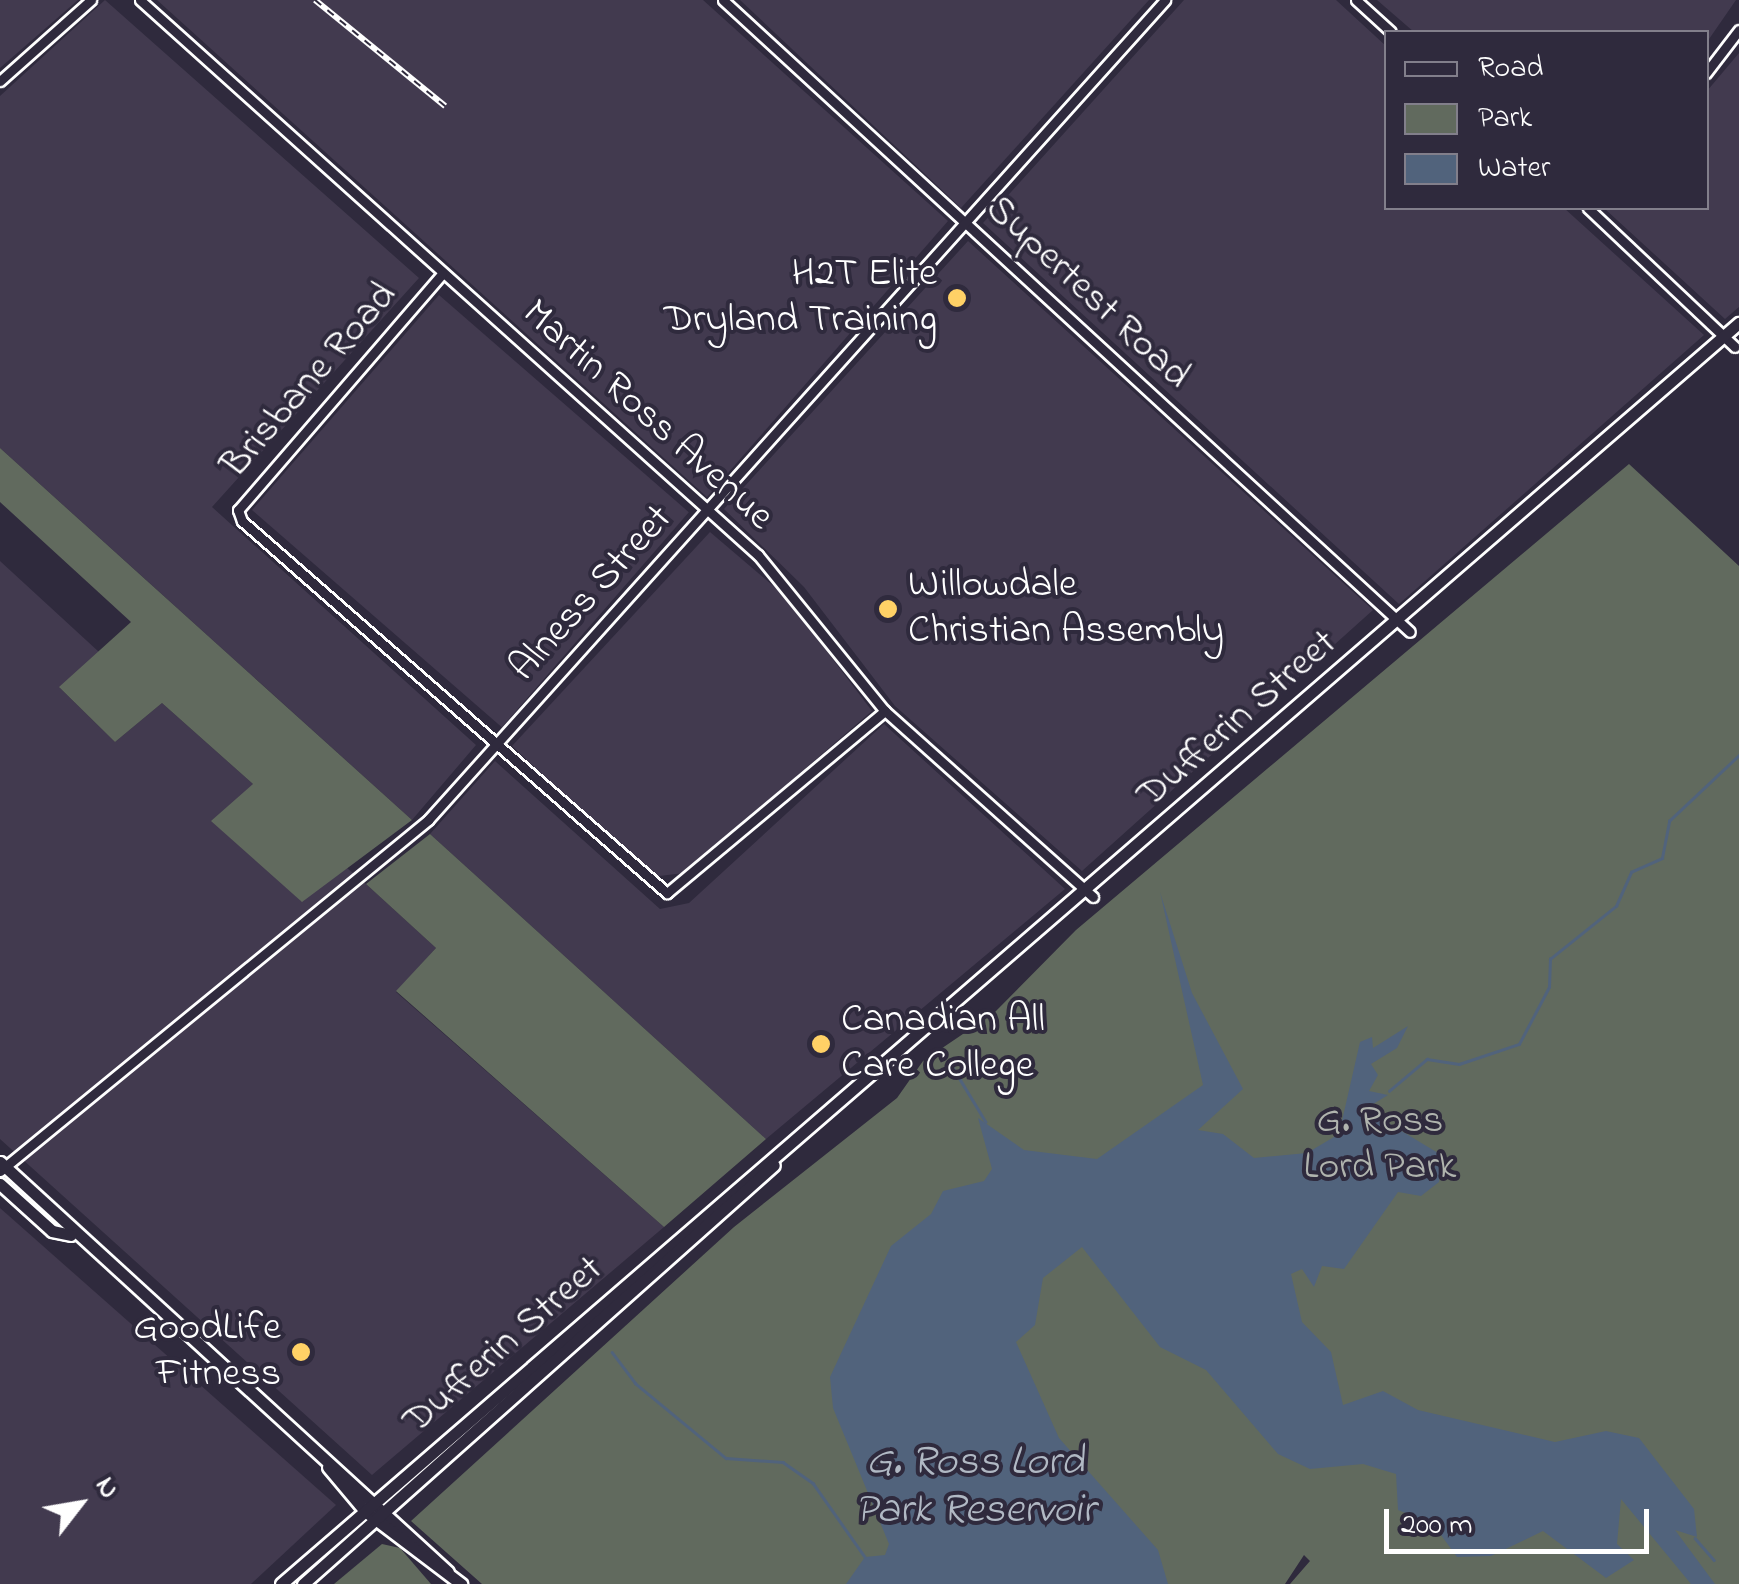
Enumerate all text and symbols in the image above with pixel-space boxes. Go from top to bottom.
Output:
legend [1384,30,1709,210]
text: Road [1478,47,1543,91]
text: Park [1478,97,1532,141]
text: Water [1478,147,1550,191]
street label: Supertest Road [975,186,1199,400]
place label: H2T Elite Dryland Training [664,251,937,345]
street label: Brisbane Road [212,273,408,489]
marker: H2T Elite Dryland Training [946,287,968,309]
street label: Martin Ross Avenue [511,290,783,542]
street label: Alness Street [500,496,684,692]
place label: Willowdale Christian Assembly [908,562,1224,656]
marker: Willowdale Christian Assembly [877,598,899,620]
street label: Dufferin Street [1128,620,1348,820]
place label: Canadian All Care College [841,997,1045,1091]
marker: Canadian All Care College [810,1033,832,1055]
park label: G. Ross Lord Park [1304,1098,1456,1192]
street label: Dufferin Street [394,1246,614,1446]
place label: GoodLife Fitness [133,1305,281,1399]
marker: GoodLife Fitness [290,1341,312,1363]
water label: G. Ross Lord Park Reservoir [855,1438,1095,1536]
north arrow [30,1454,130,1554]
text: N [84,1470,129,1507]
scale bar [1389,1489,1654,1551]
text: 200 m [1401,1504,1473,1548]

